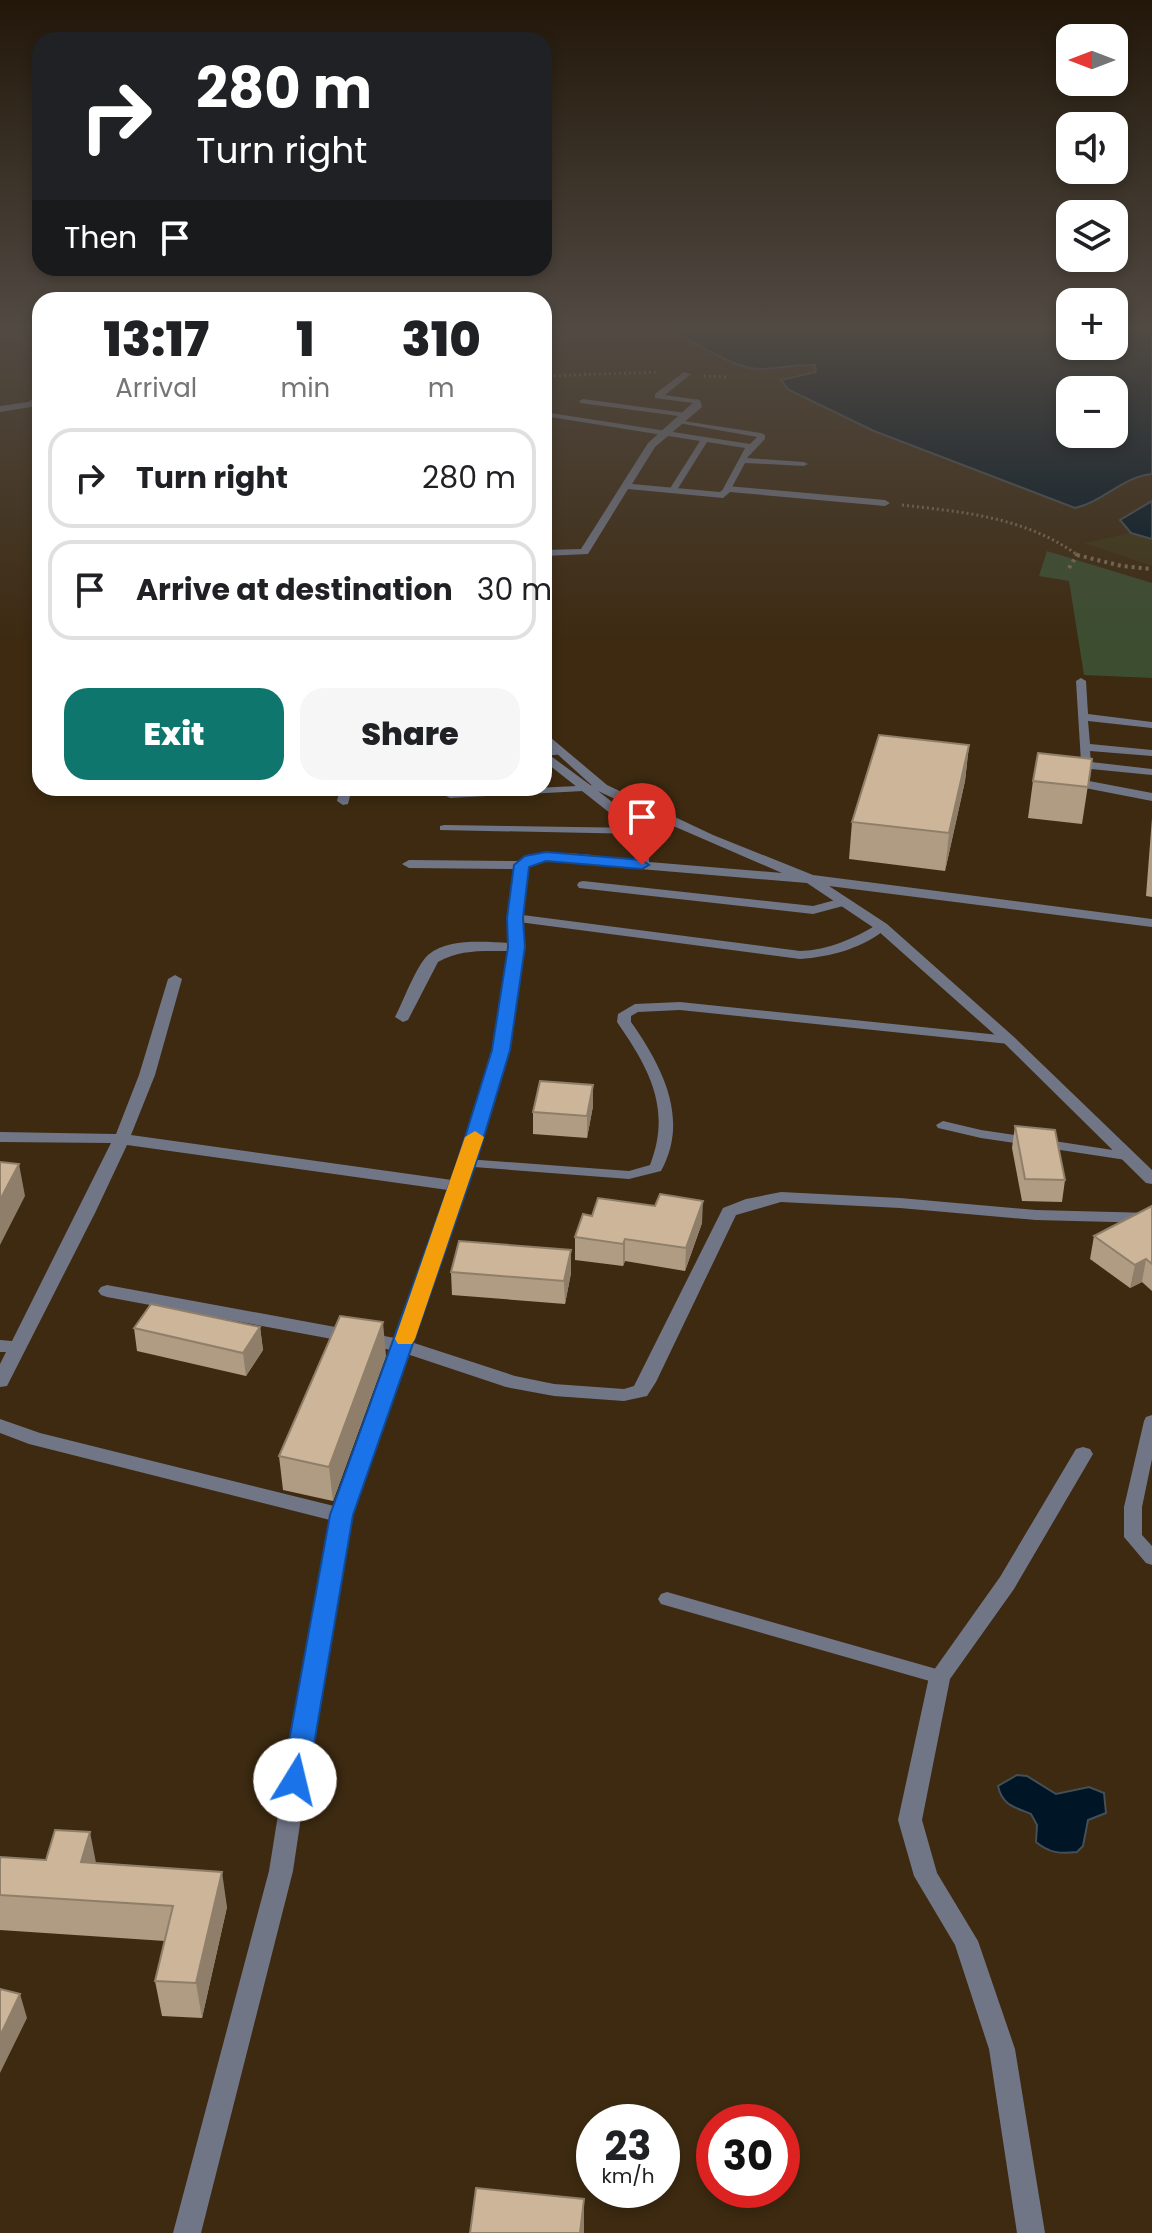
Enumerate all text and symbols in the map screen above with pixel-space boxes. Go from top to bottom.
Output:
north arrow [1056,24,1128,96]
map controls [1056,24,1128,448]
text: 280 m [196,49,372,128]
icon: right [64,64,168,168]
button: sound [1056,112,1128,184]
text: Turn right [196,125,367,176]
button: layers [1056,200,1128,272]
text: Then [64,216,137,259]
icon: arrive [153,216,197,260]
button: + [1056,288,1128,360]
text: 13:17 [103,306,209,373]
text: 1 [296,306,315,373]
text: 310 [401,306,481,373]
text: Arrival [115,370,197,406]
text: min [280,370,330,406]
text: m [428,370,454,406]
button: − [1056,376,1128,448]
icon: right [68,456,112,500]
text: Turn right [136,456,288,499]
text: 280 m [422,456,516,499]
icon: arrive [68,568,112,612]
text: Arrive at destination [136,568,453,611]
text: 30 m [477,568,552,611]
button: Exit [64,688,284,780]
button: Share [300,688,520,780]
pin [608,783,676,865]
icon: arrive [620,795,664,839]
position arrow [253,1738,337,1822]
speed limit sign: 30 [696,2104,800,2208]
text: 23 [604,2118,652,2174]
text: km/h [601,2162,655,2190]

